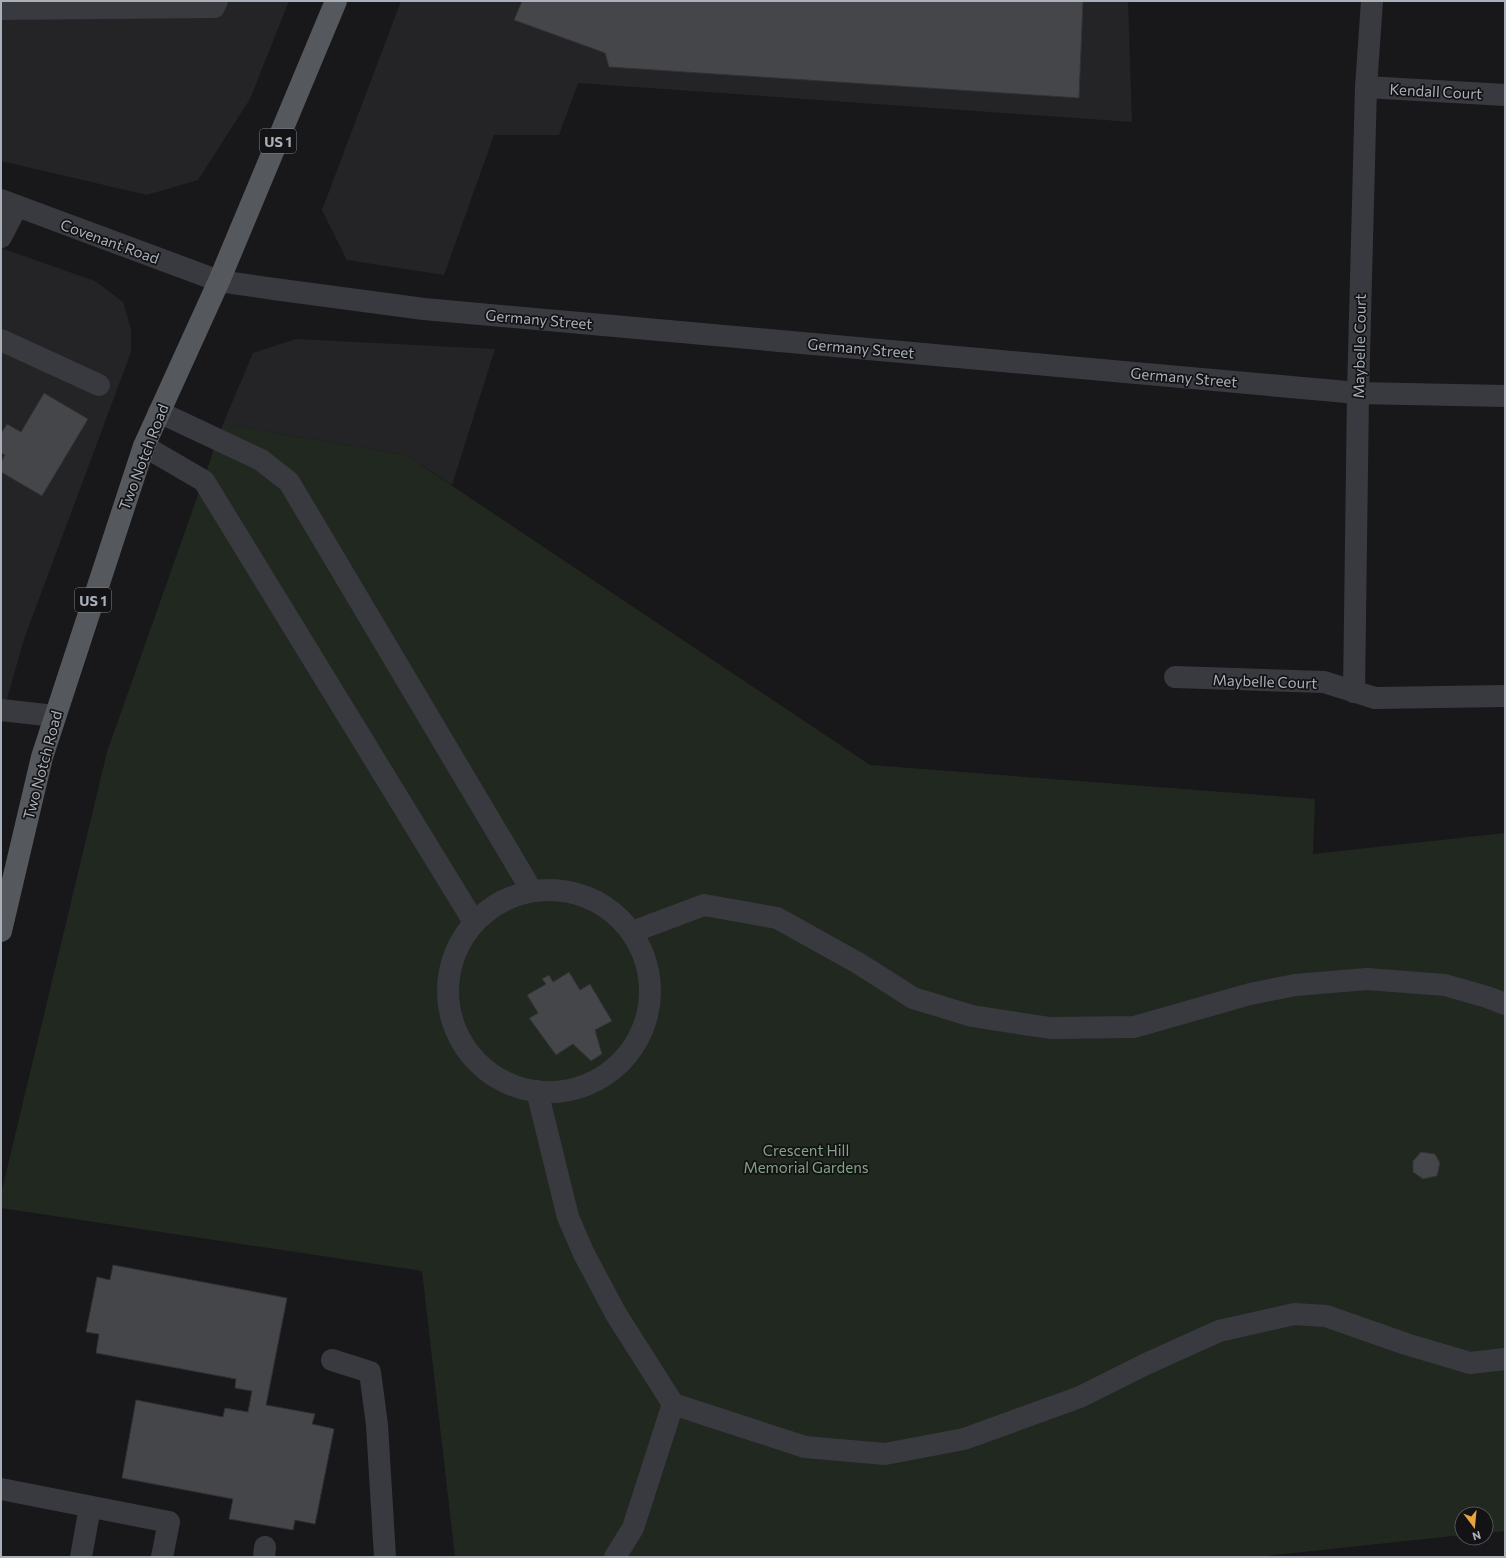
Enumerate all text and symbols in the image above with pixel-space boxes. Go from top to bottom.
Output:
street label: Kendall Court [1389,80,1483,102]
road number: US 1 [260,129,296,153]
street label: Covenant Road [58,215,162,267]
street label: Maybelle Court [1349,294,1369,398]
street label: Germany Street [485,305,593,333]
street label: Germany Street [807,334,915,362]
street label: Germany Street [1130,363,1238,391]
street label: Two Notch Road [114,401,172,513]
road number: US 1 [75,588,111,612]
street label: Maybelle Court [1212,670,1318,692]
street label: Two Notch Road [19,708,65,822]
park label: Crescent Hill Memorial Gardens [743,1141,869,1176]
north arrow [1454,1506,1494,1546]
text: N [1471,1529,1483,1543]

